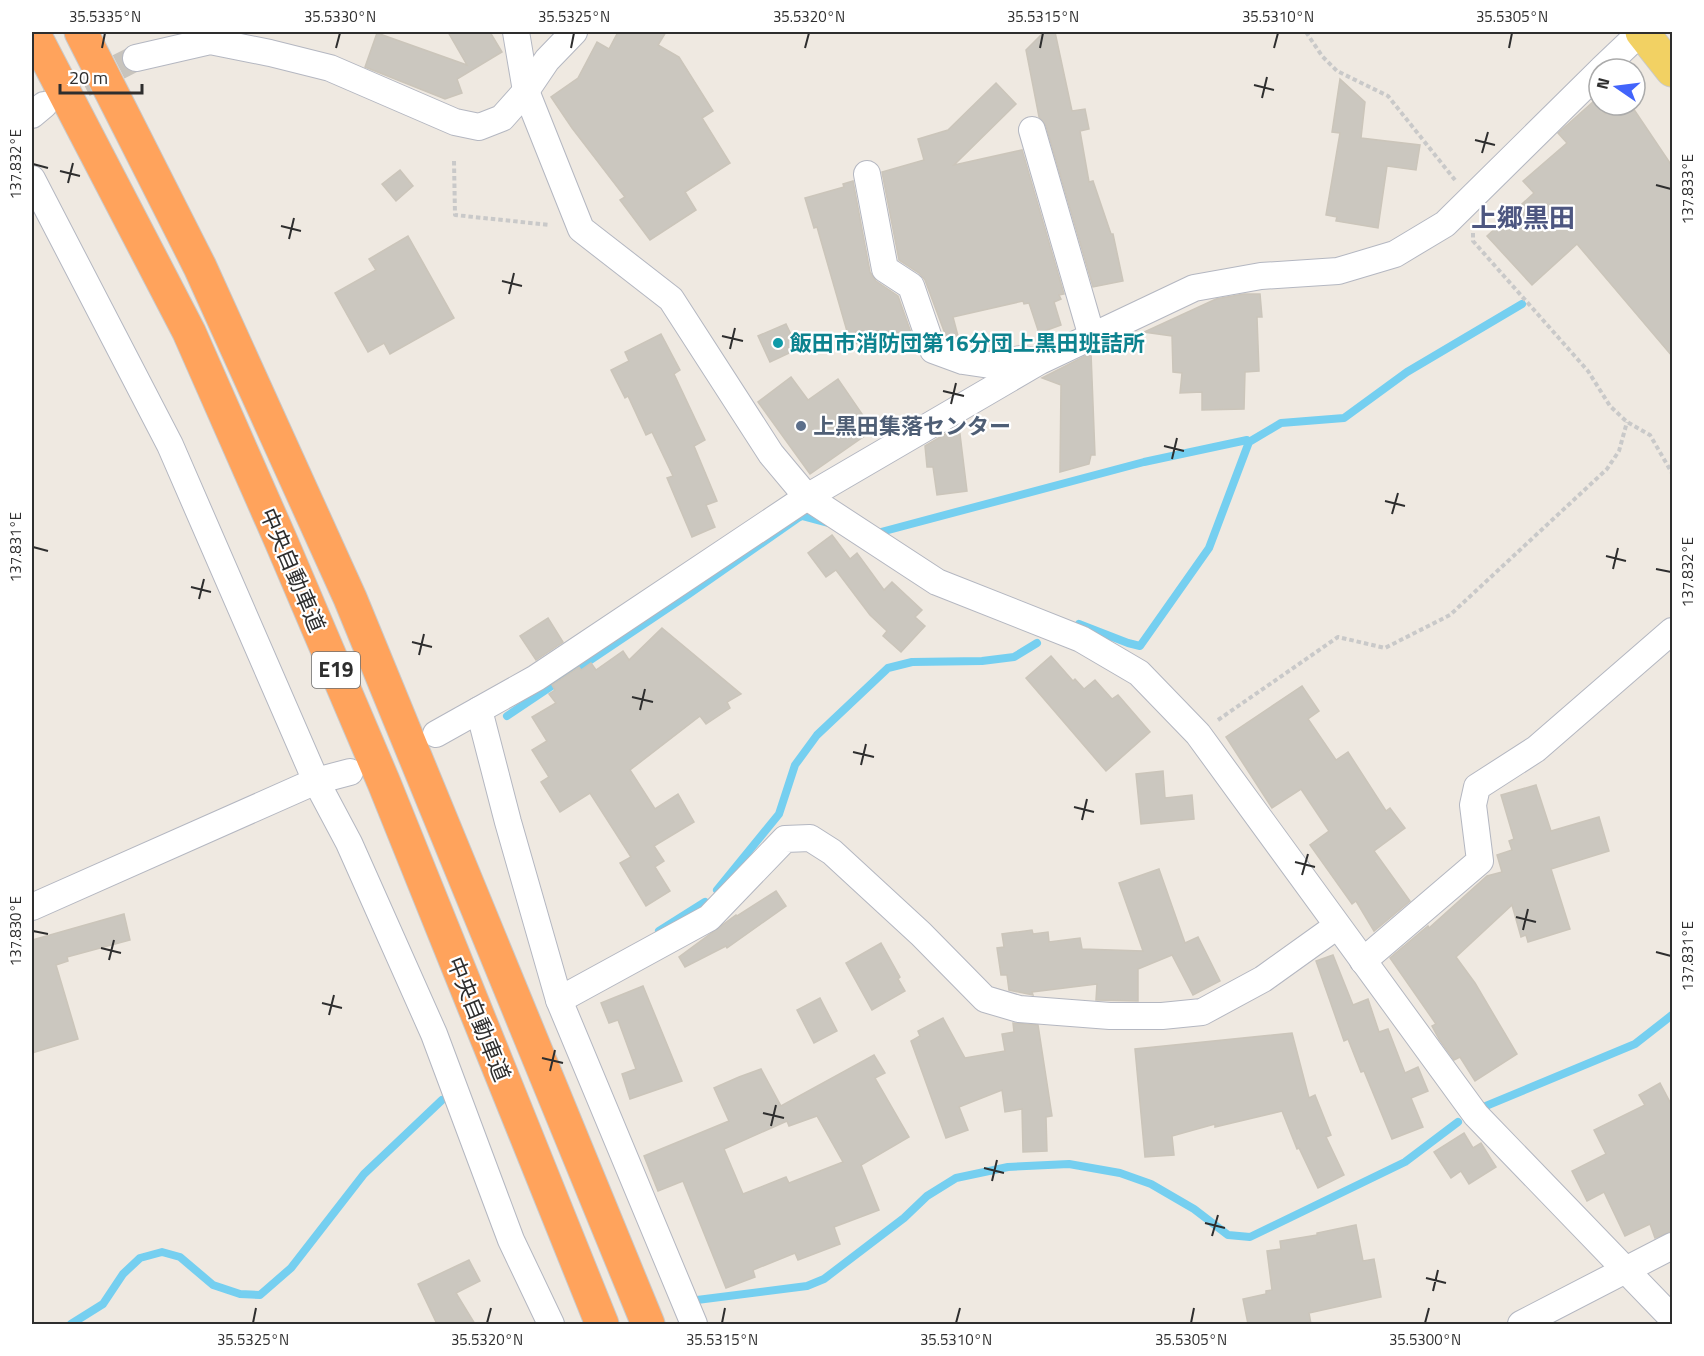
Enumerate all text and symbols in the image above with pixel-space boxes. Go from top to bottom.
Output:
text: 35.5335°N [69,5,141,28]
text: 35.5330°N [304,5,376,28]
text: 35.5325°N [538,5,610,28]
text: 35.5320°N [773,5,845,28]
text: 35.5315°N [1007,5,1079,28]
text: 35.5310°N [1242,5,1314,28]
text: 35.5305°N [1476,5,1548,28]
scale bar [60,57,142,95]
north arrow [1587,57,1647,117]
text: 20 m [69,64,108,91]
text: N [1589,75,1615,92]
text: 137.832°E [4,129,27,199]
text: 137.833°E [1676,154,1699,224]
district label: 上郷黒田 [1471,198,1575,237]
place label: 飯田市消防団第16分団上黒田班詰所 [789,326,1145,360]
marker: 飯田市消防団第16分団上黒田班詰所 [771,336,785,350]
place label: 上黒田集落センター [813,409,1011,443]
marker: 上黒田集落センター [794,419,808,433]
street label: 中央自動車道 [252,503,334,637]
text: 137.831°E [4,512,27,582]
text: 137.832°E [1676,537,1699,607]
road number: E19 [312,652,360,688]
text: 137.830°E [4,896,27,966]
text: 137.831°E [1676,921,1699,991]
street label: 中央自動車道 [439,951,519,1087]
text: 35.5325°N [217,1328,289,1351]
text: 35.5320°N [451,1328,523,1351]
text: 35.5315°N [686,1328,758,1351]
text: 35.5310°N [920,1328,992,1351]
text: 35.5305°N [1155,1328,1227,1351]
text: 35.5300°N [1389,1328,1461,1351]

